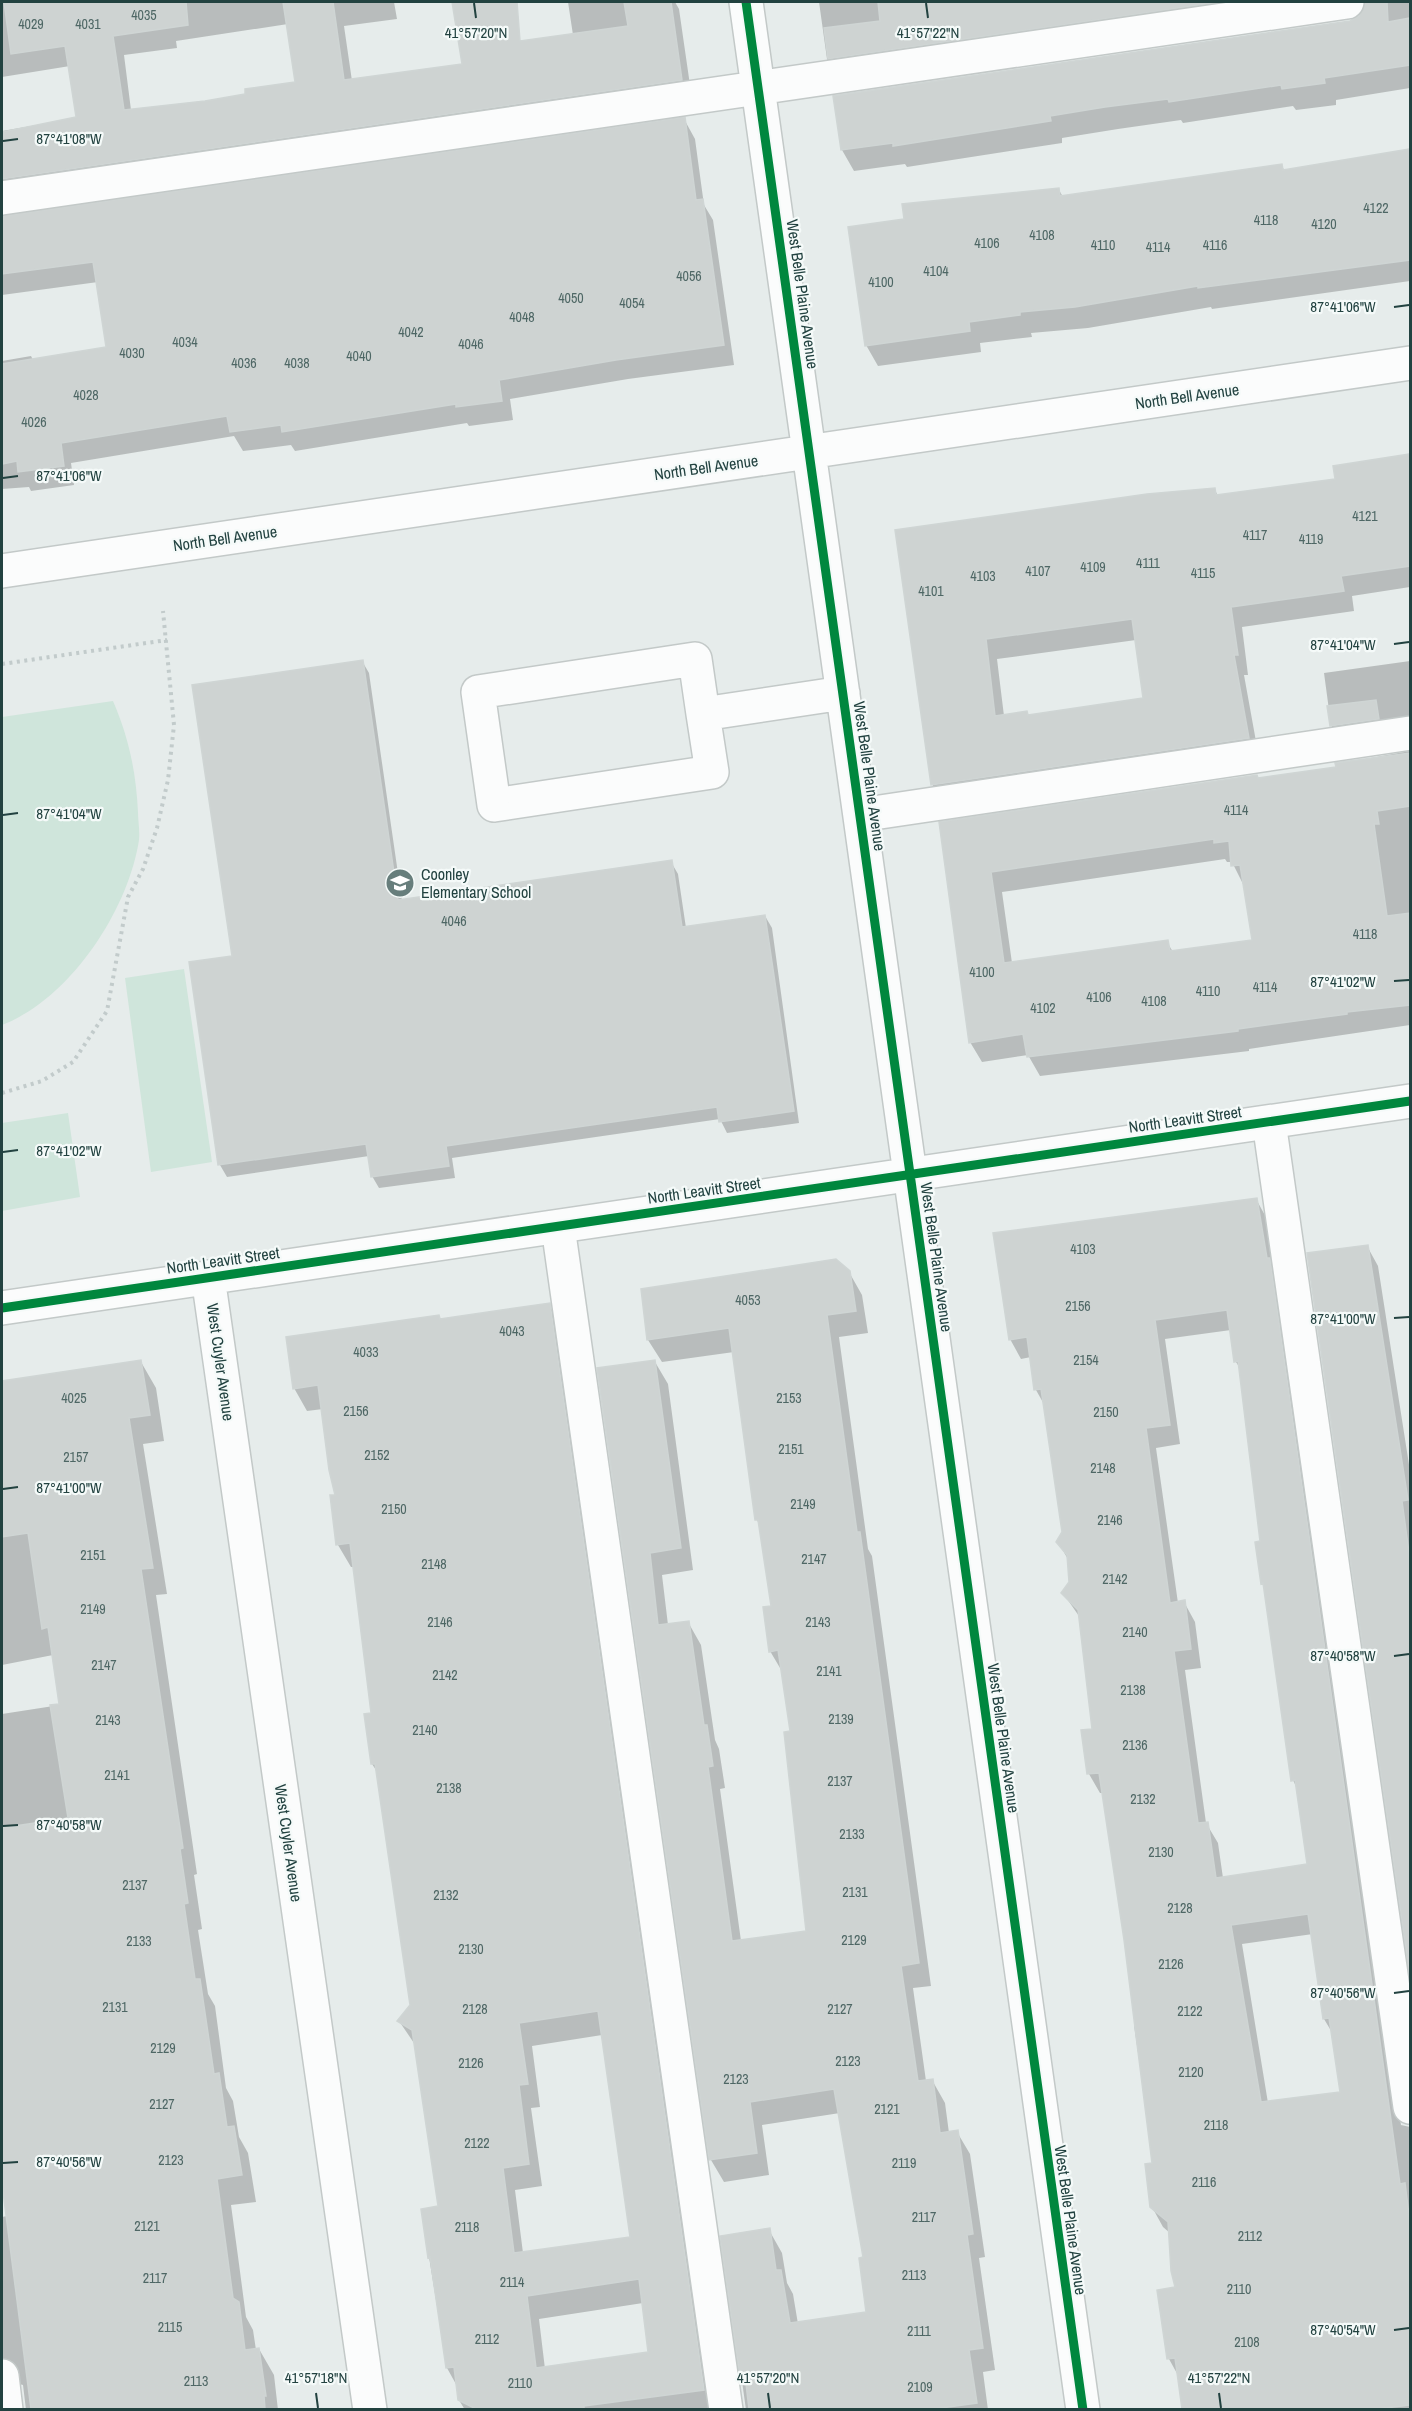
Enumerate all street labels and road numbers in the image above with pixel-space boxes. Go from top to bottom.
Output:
street label: West Belle Plaine Avenue [782,218,824,370]
street label: North Bell Avenue [1134,378,1240,414]
street label: North Bell Avenue [653,449,759,485]
street label: North Bell Avenue [172,520,278,556]
street label: West Belle Plaine Avenue [849,700,891,852]
street label: North Leavitt Street [1127,1100,1243,1138]
street label: North Leavitt Street [646,1171,762,1209]
street label: West Belle Plaine Avenue [916,1181,958,1333]
street label: North Leavitt Street [165,1241,281,1279]
street label: West Cuyler Avenue [202,1302,240,1422]
street label: West Belle Plaine Avenue [983,1662,1025,1814]
street label: West Cuyler Avenue [270,1783,308,1903]
street label: West Belle Plaine Avenue [1050,2144,1092,2296]

